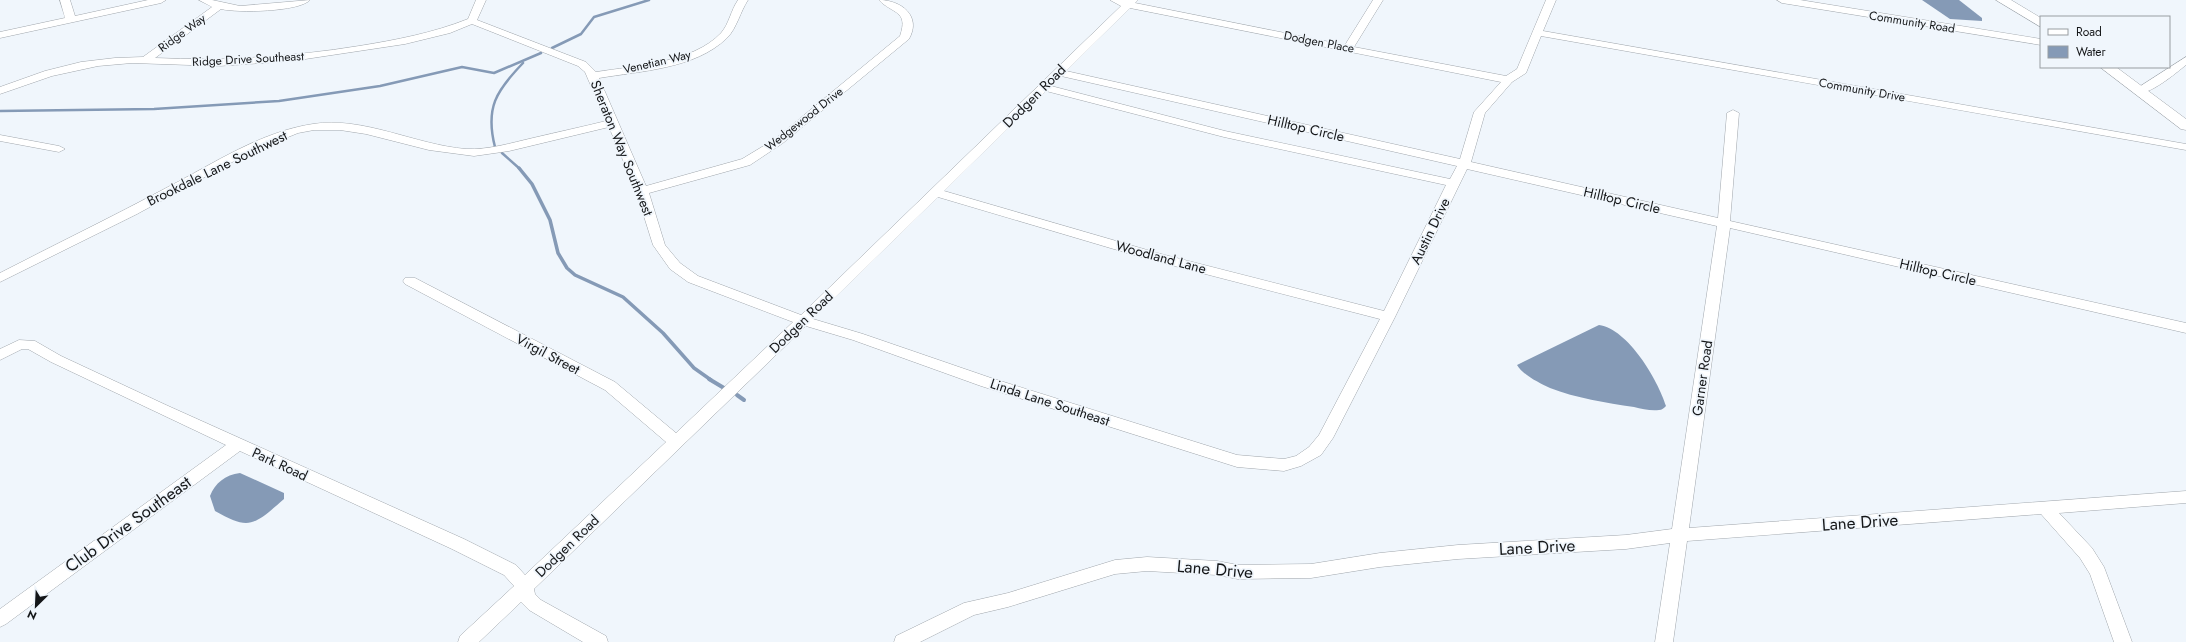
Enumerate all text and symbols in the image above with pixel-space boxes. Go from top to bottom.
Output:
street label: Community Road [1868,6,1956,38]
street label: Ridge Way [154,9,210,56]
legend [2040,16,2170,68]
text: Road [2076,23,2102,41]
street label: Dodgen Place [1282,26,1356,58]
text: Water [2076,43,2107,61]
street label: Venetian Way [621,45,693,79]
street label: Ridge Drive Southeast [192,47,304,71]
street label: Dodgen Road [998,60,1070,132]
street label: Community Drive [1817,74,1907,106]
street label: Sheraton Way Southwest [586,77,659,219]
street label: Wedgewood Drive [761,83,847,155]
street label: Hilltop Circle [1266,109,1346,147]
street label: Brookdale Lane Southwest [143,125,291,211]
street label: Hilltop Circle [1582,181,1662,219]
street label: Austin Drive [1405,194,1455,268]
street label: Woodland Lane [1113,235,1209,279]
street label: Hilltop Circle [1898,253,1978,291]
street label: Dodgen Road [765,286,837,358]
street label: Virgil Street [512,329,584,380]
street label: Garner Road [1687,339,1717,417]
street label: Linda Lane Southeast [988,373,1113,431]
street label: Park Road [249,442,311,486]
street label: Club Drive Southeast [60,470,196,578]
street label: Lane Drive [1821,507,1899,537]
street label: Dodgen Road [531,510,603,582]
street label: Lane Drive [1498,533,1576,561]
street label: Lane Drive [1176,554,1254,584]
north arrow [16,586,56,626]
text: N [25,606,39,624]

